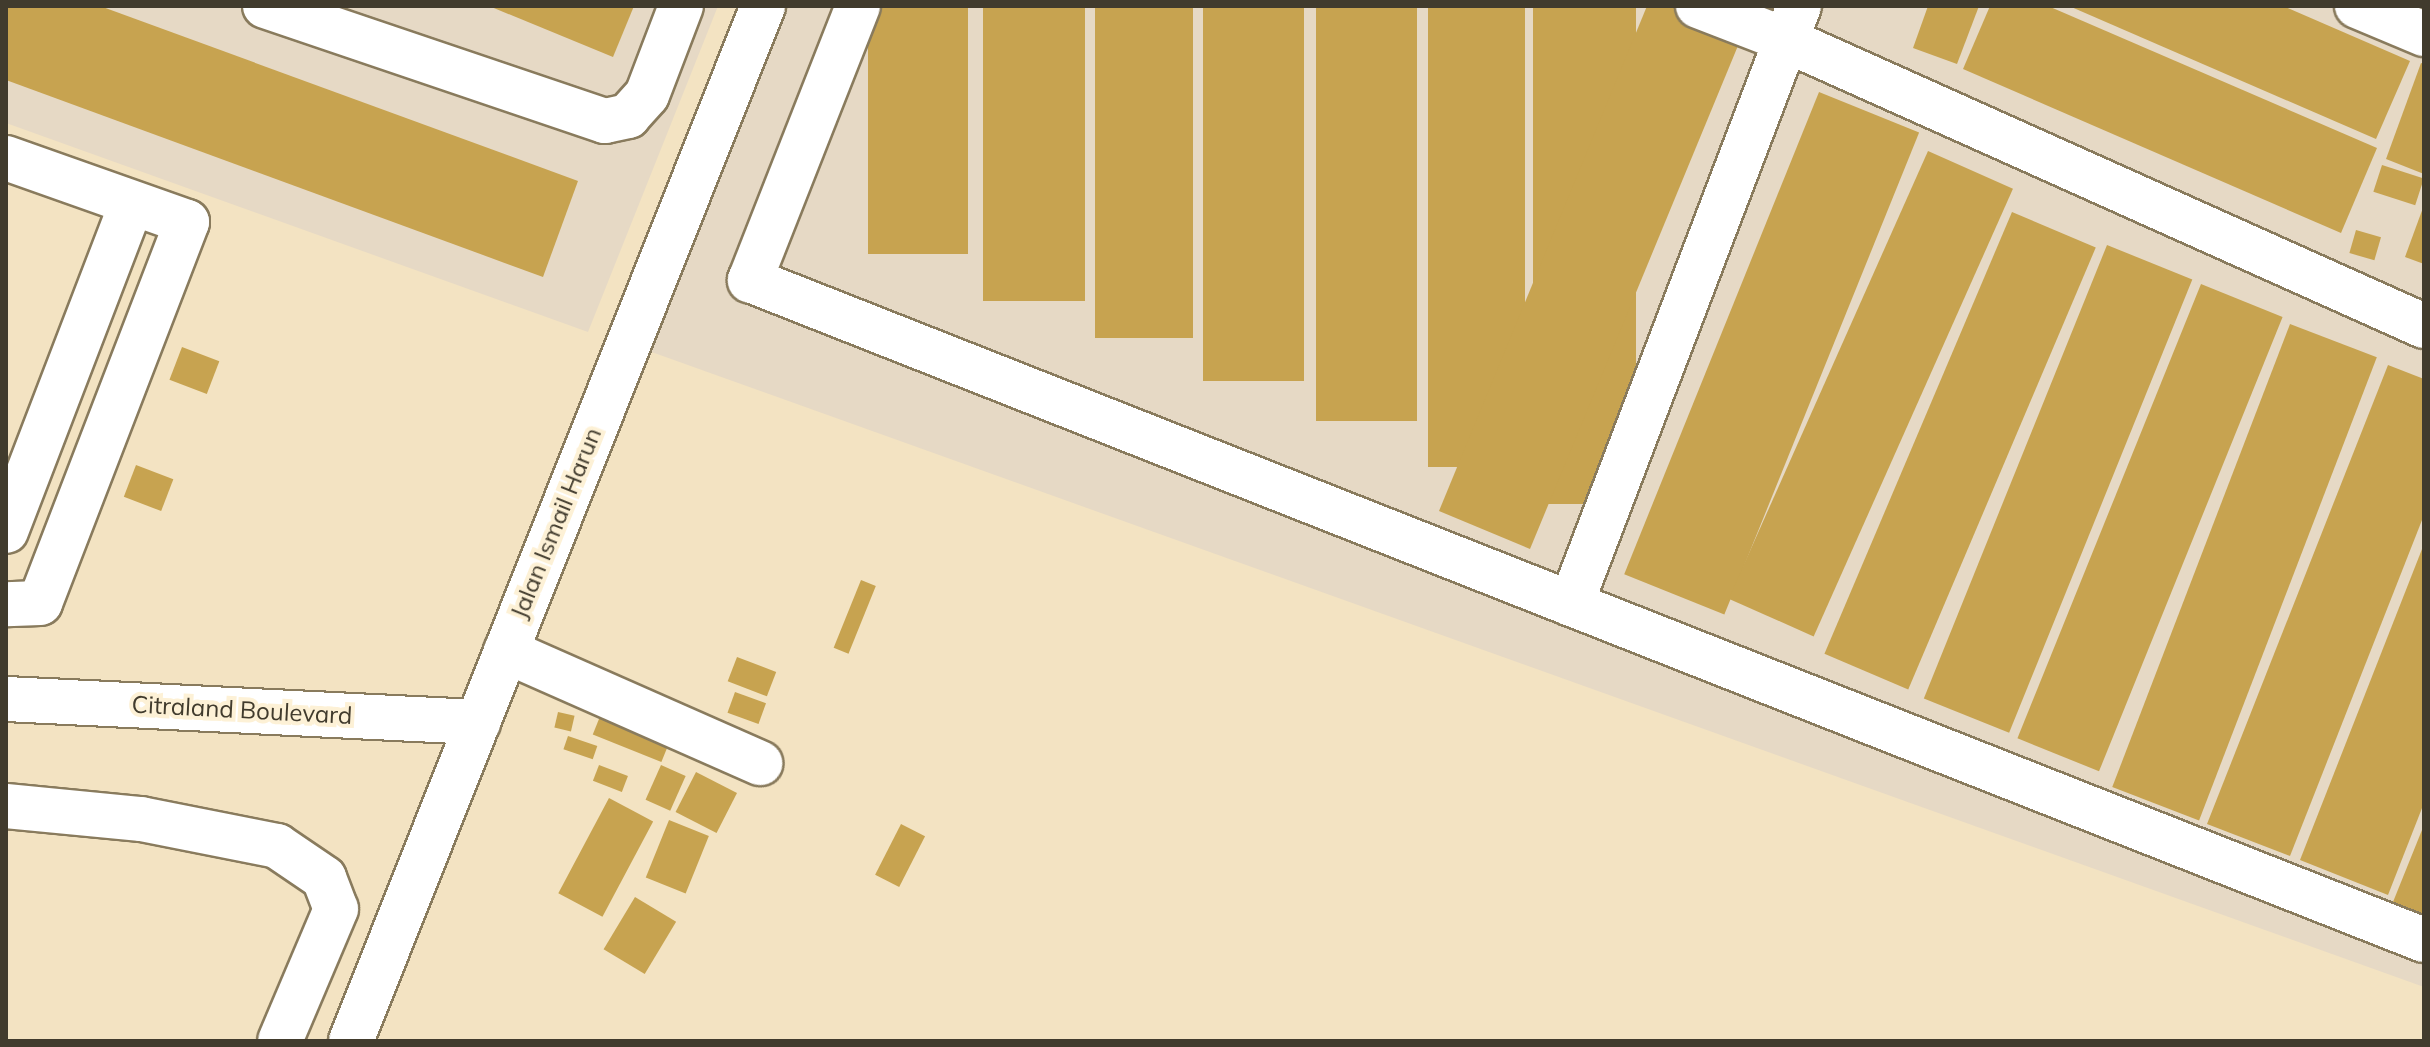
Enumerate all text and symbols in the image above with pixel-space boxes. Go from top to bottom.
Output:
street label: Jalan Ismail Harun [505,423,607,623]
street label: Citraland Boulevard [131,690,353,730]

